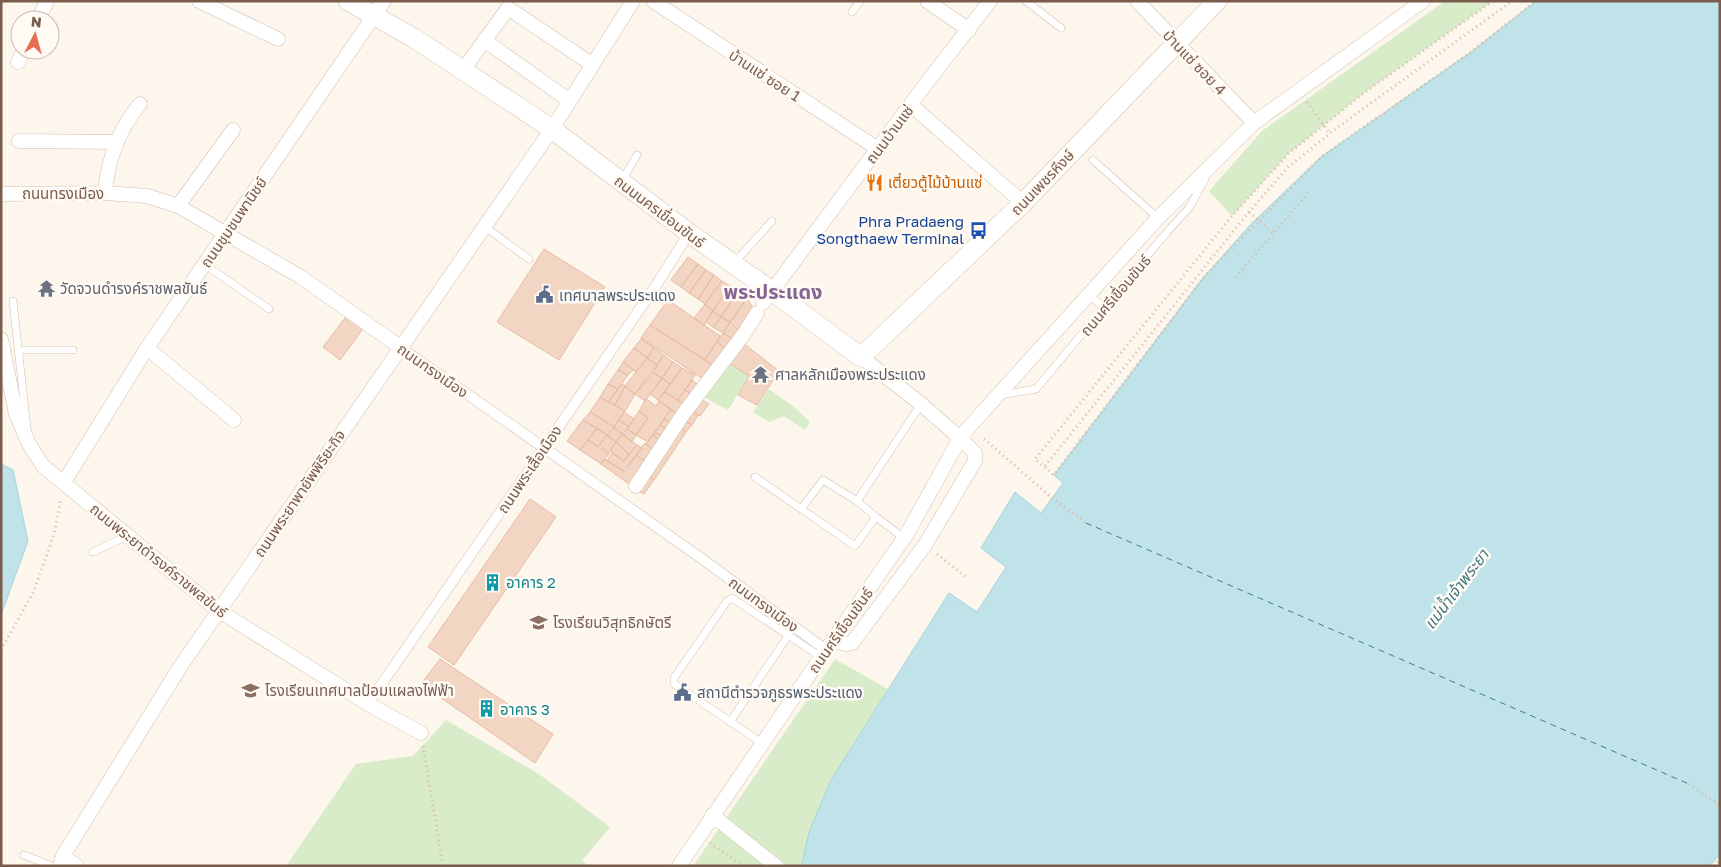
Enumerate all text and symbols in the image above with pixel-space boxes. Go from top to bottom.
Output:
north arrow [10,10,60,60]
text: N [30,13,43,31]
street label: บ้านแซ่ ซอย 4 [1160,26,1230,98]
street label: บ้านแซ่ ซอย 1 [726,45,804,105]
street label: ถนนบ้านแซ่ [861,101,917,167]
street label: ถนนเพชรหึงษ์ [1006,145,1078,218]
street label: ถนนนครเขื่อนขันธ์ [611,170,710,251]
restaurant icon: เตี๋ยวตู้ไม้บ้านแซ่ [864,172,884,192]
place label: เตี๋ยวตู้ไม้บ้านแซ่ [888,172,982,192]
street label: ถนนชุมชนพานิชย์ [196,173,271,271]
street label: ถนนทรงเมือง [22,184,104,202]
place label: Phra Pradaeng Songthaew Terminal [817,212,964,247]
bus stop icon: Phra Pradaeng Songthaew Terminal [968,220,988,240]
street label: ถนนศรีเขื่อนขันธ์ [1075,250,1154,339]
temple icon: วัดจวนดำรงค์ราชพลขันธ์ [36,278,56,298]
place label: วัดจวนดำรงค์ราชพลขันธ์ [60,279,208,297]
district label: พระประแดง [723,279,823,303]
public building icon: เทศบาลพระประแดง [535,285,555,305]
place label: เทศบาลพระประแดง [559,286,676,304]
street label: ถนนทรงเมือง [394,339,472,401]
temple icon: ศาลหลักเมืองพระประแดง [751,364,771,384]
place label: ศาลหลักเมืองพระประแดง [775,365,926,383]
street label: ถนนพระเสื้อเมือง [492,421,565,516]
street label: ถนนพระยาพายัพพิริยะกิจ [250,426,348,560]
street label: ถนนพระยาดำรงค์ราชพลขันธ์ [87,499,231,621]
water label: แม่น้ำเจ้าพระยา [1419,543,1493,633]
building icon: อาคาร 2 [482,572,502,592]
place label: อาคาร 2 [506,573,556,591]
street label: ถนนทรงเมือง [725,573,803,635]
street label: ถนนศรีเขื่อนขันธ์ [803,583,876,676]
school or university icon: โรงเรียนวิสุทธิกษัตรี [529,612,549,632]
place label: โรงเรียนวิสุทธิกษัตรี [553,613,671,632]
school or university icon: โรงเรียนเทศบาลป้อมแผลงไฟฟ้า [241,680,261,700]
place label: โรงเรียนเทศบาลป้อมแผลงไฟฟ้า [265,681,454,699]
public building icon: สถานีตำรวจภูธรพระประแดง [673,682,693,702]
place label: สถานีตำรวจภูธรพระประแดง [697,683,863,702]
building icon: อาคาร 3 [476,699,496,719]
place label: อาคาร 3 [500,700,550,718]

